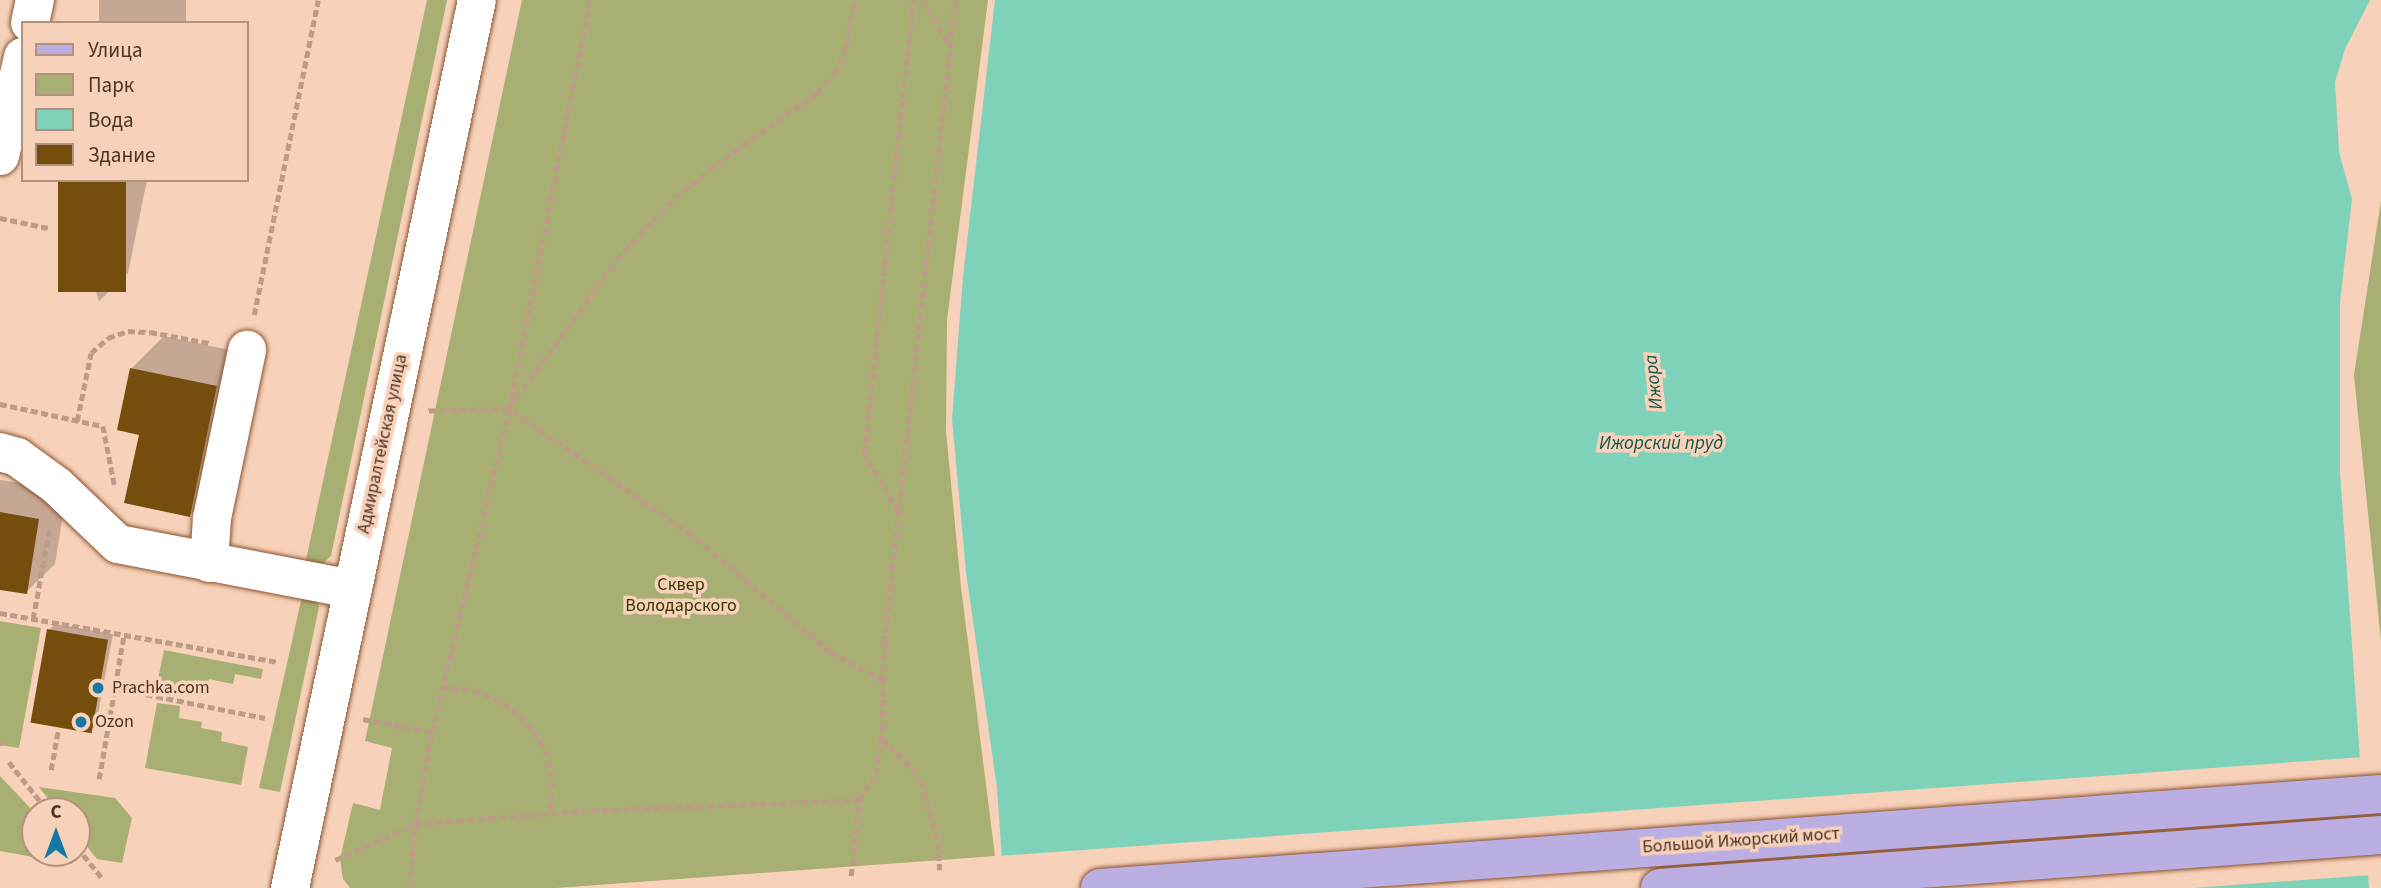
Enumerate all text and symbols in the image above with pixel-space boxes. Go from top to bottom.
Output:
legend [21,21,248,182]
text: Улица [88,35,143,65]
text: Парк [88,70,134,100]
text: Вода [88,105,134,135]
text: Здание [88,140,156,170]
street label: Адмиралтейская улица [353,352,413,536]
water label: Ижора [1640,353,1668,411]
water label: Ижорский пруд [1599,433,1723,455]
park label: Сквер Володарского [625,575,737,618]
place label: Prachka.com [112,677,210,699]
marker: Prachka.com [90,680,106,696]
place label: Ozon [95,711,134,733]
marker: Ozon [73,714,89,730]
north arrow [21,797,91,867]
text: С [50,799,62,826]
street label: Большой Ижорский мост [1642,823,1840,859]

